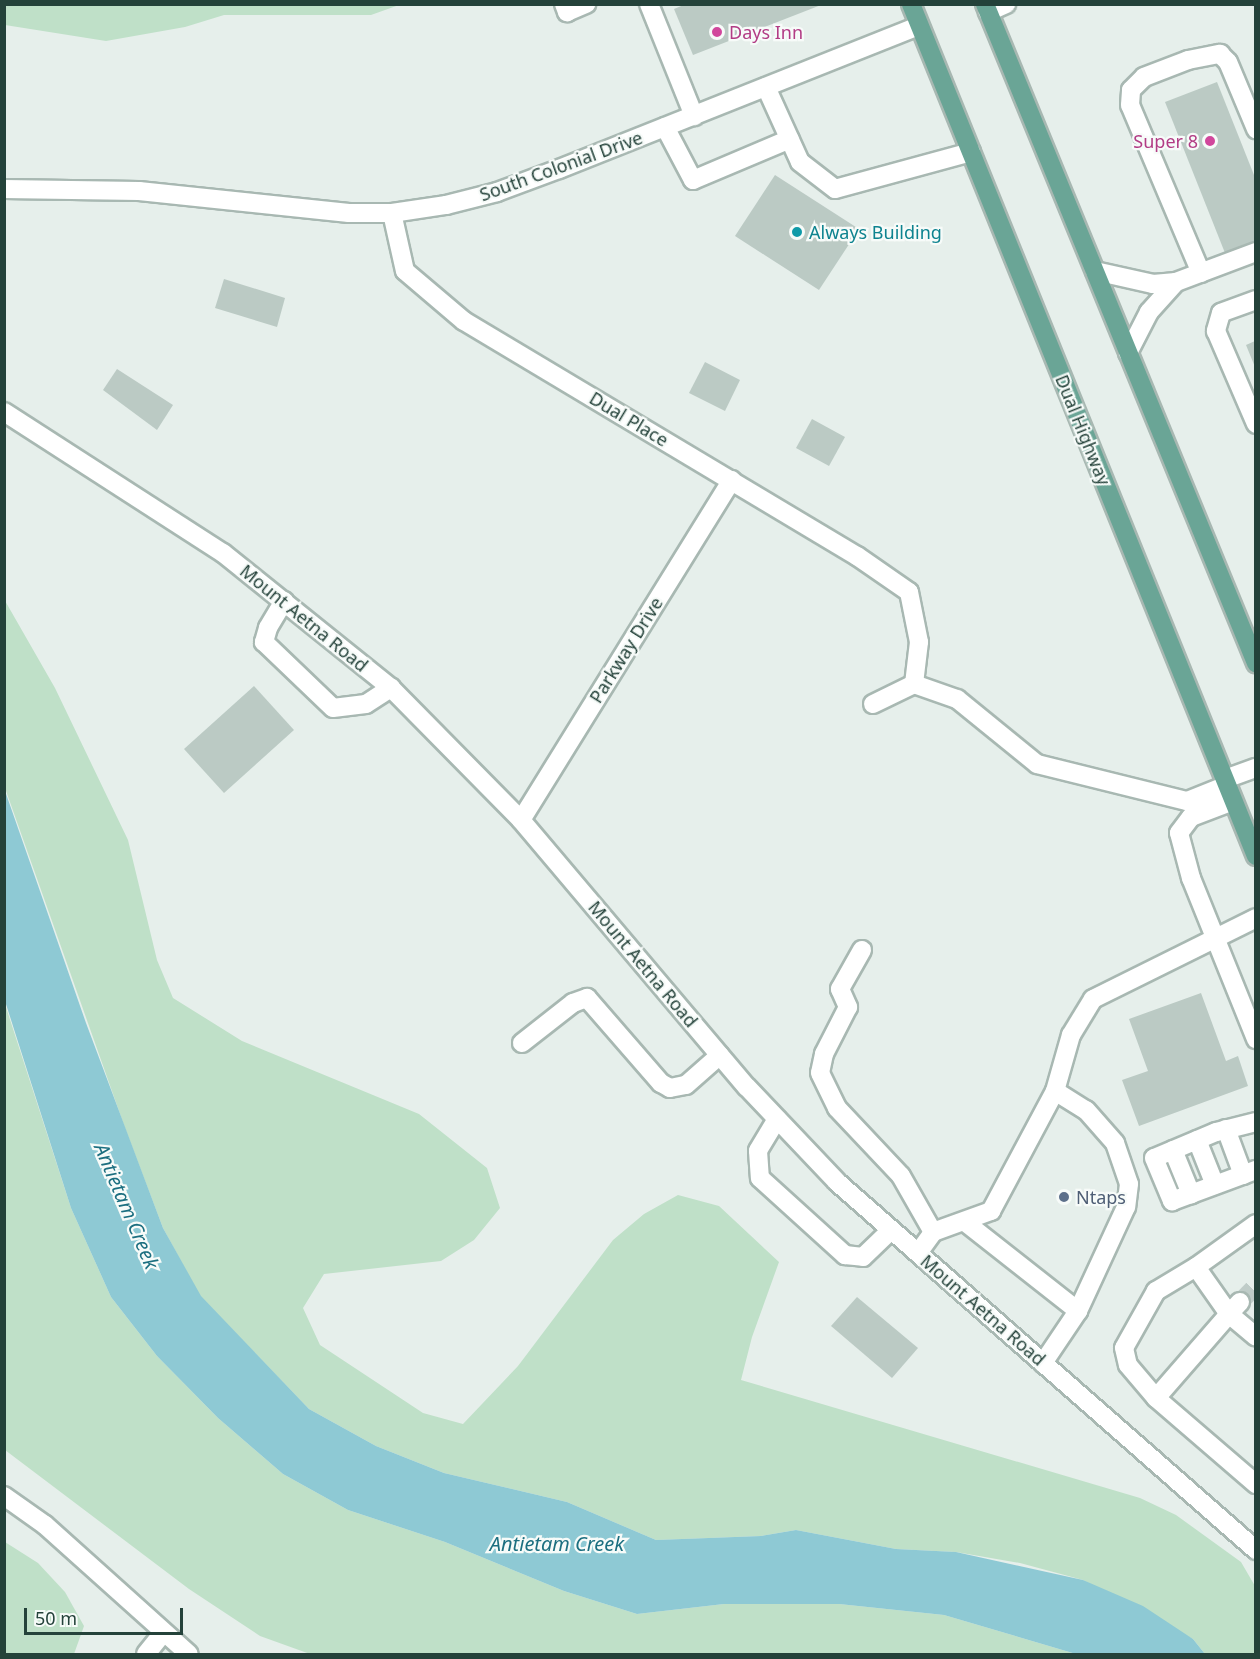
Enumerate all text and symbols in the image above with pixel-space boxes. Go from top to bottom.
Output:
place label: Days Inn [729,21,803,43]
marker: Days Inn [710,25,724,39]
street label: South Colonial Drive [477,126,645,206]
place label: Super 8 [1133,130,1198,152]
marker: Super 8 [1203,134,1217,148]
place label: Always Building [809,221,942,243]
marker: Always Building [790,225,804,239]
street label: Dual Highway [1051,372,1115,488]
street label: Dual Place [586,387,672,451]
street label: Mount Aetna Road [236,560,372,676]
street label: Parkway Drive [585,593,667,707]
street label: Mount Aetna Road [584,897,702,1031]
water label: Antietam Creek [90,1139,164,1273]
place label: Ntaps [1076,1186,1126,1208]
marker: Ntaps [1057,1190,1071,1204]
street label: Mount Aetna Road [916,1250,1050,1370]
water label: Antietam Creek [490,1531,624,1555]
scale bar [27,1596,186,1634]
text: 50 m [35,1606,77,1630]

